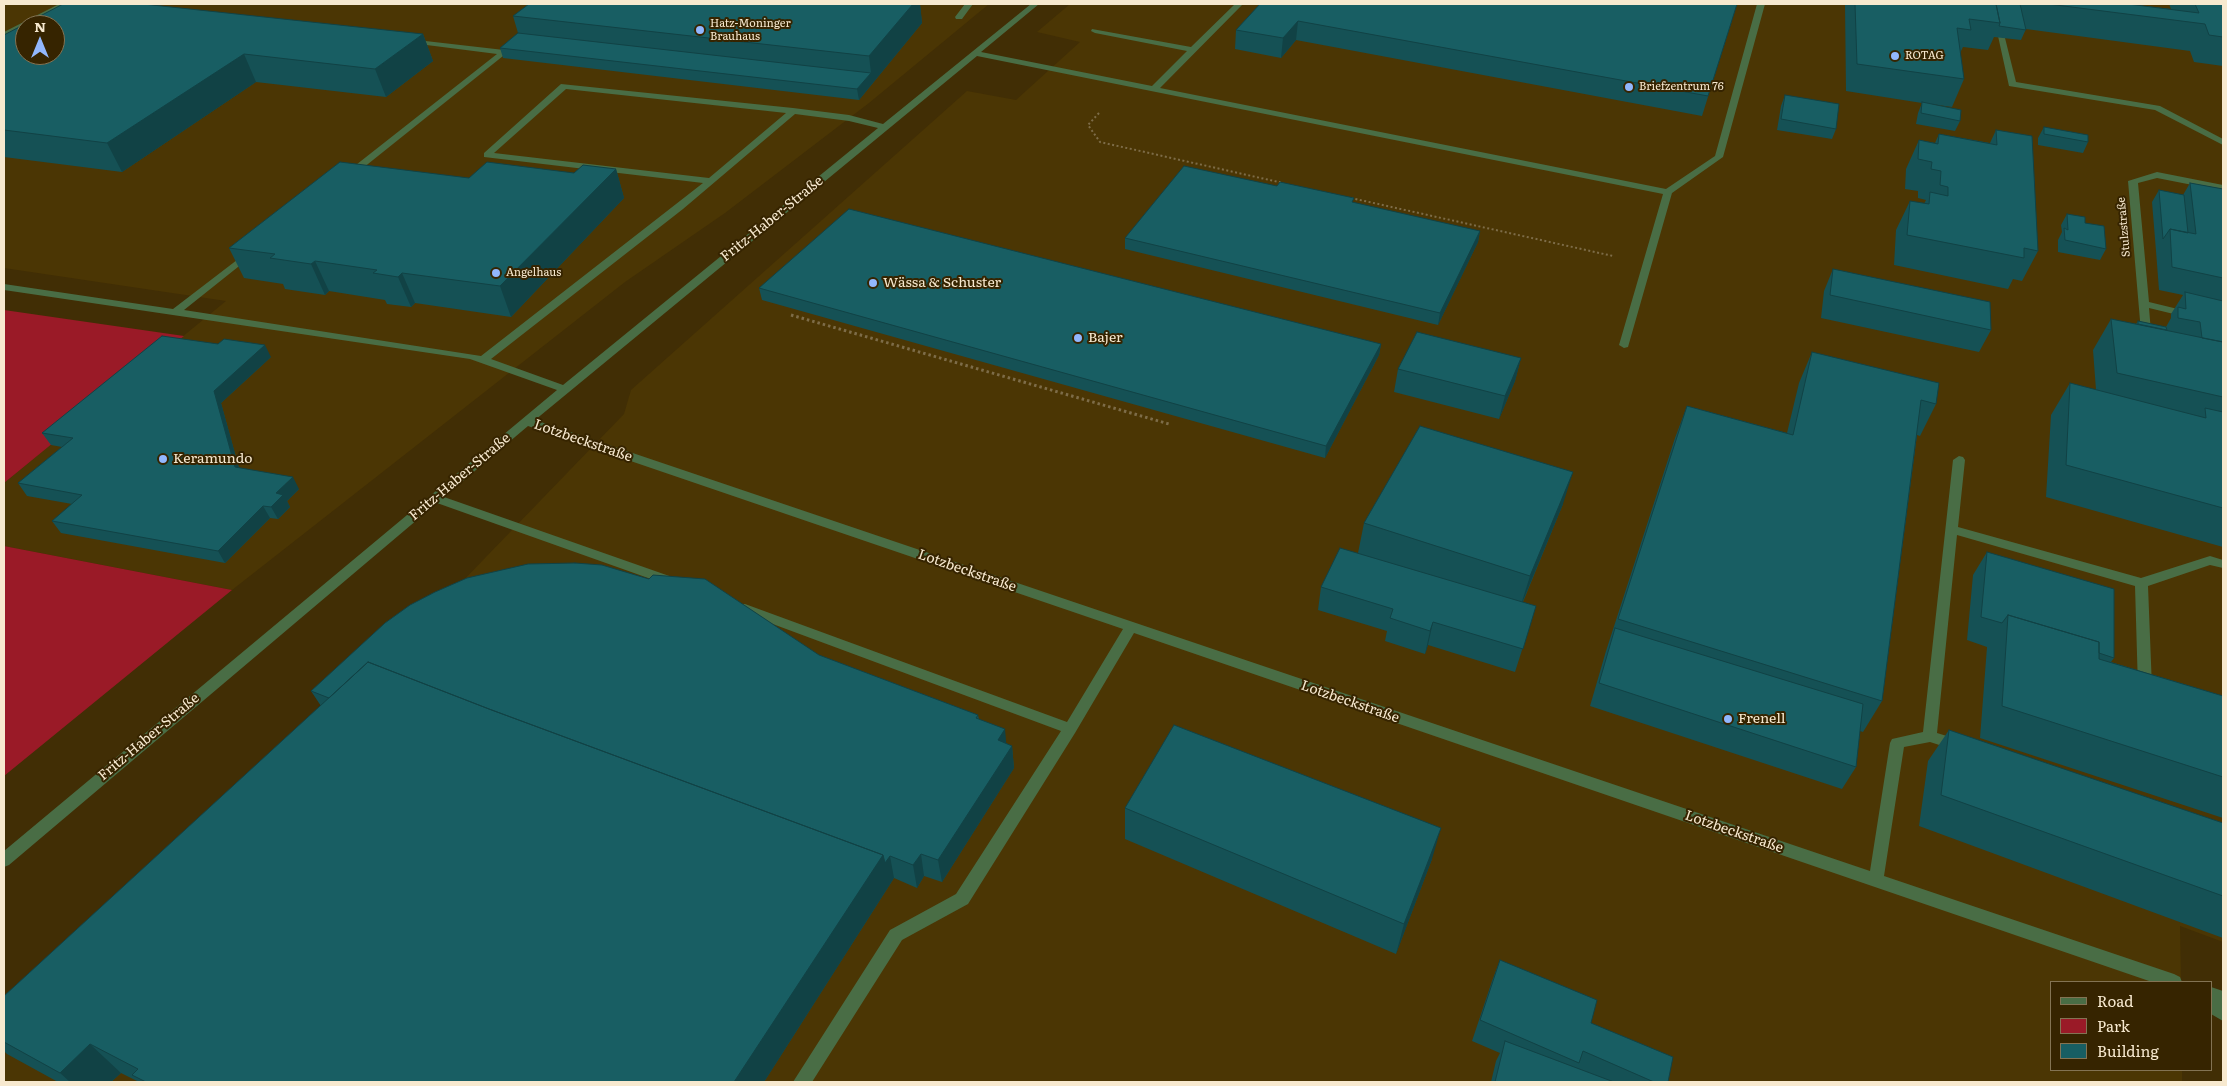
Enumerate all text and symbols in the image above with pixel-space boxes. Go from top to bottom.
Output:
north arrow [15,15,65,65]
text: N [34,16,46,36]
place label: Hatz-Moninger Brauhaus [710,17,791,43]
marker: Hatz-Moninger Brauhaus [694,24,706,36]
place label: ROTAG [1905,49,1944,63]
marker: ROTAG [1889,50,1901,62]
place label: Briefzentrum 76 [1639,80,1724,94]
marker: Briefzentrum 76 [1623,81,1635,93]
street label: Fritz-Haber-Straße [717,173,827,265]
street label: Stulzstraße [2115,196,2133,258]
place label: Angelhaus [506,266,561,280]
marker: Angelhaus [490,267,502,279]
place label: Wässa & Schuster [883,275,1001,291]
marker: Wässa & Schuster [867,277,879,289]
place label: Bajer [1088,330,1123,346]
marker: Bajer [1072,332,1084,344]
street label: Lotzbeckstraße [532,416,634,466]
street label: Fritz-Haber-Straße [406,430,514,524]
place label: Keramundo [173,451,252,467]
marker: Keramundo [157,453,169,465]
street label: Lotzbeckstraße [916,546,1018,596]
street label: Lotzbeckstraße [1299,677,1401,727]
street label: Fritz-Haber-Straße [95,690,203,784]
place label: Frenell [1738,711,1786,727]
marker: Frenell [1722,713,1734,725]
street label: Lotzbeckstraße [1683,807,1785,857]
legend [2050,981,2212,1071]
text: Road [2097,989,2133,1012]
text: Park [2097,1014,2130,1037]
text: Building [2097,1039,2159,1062]

